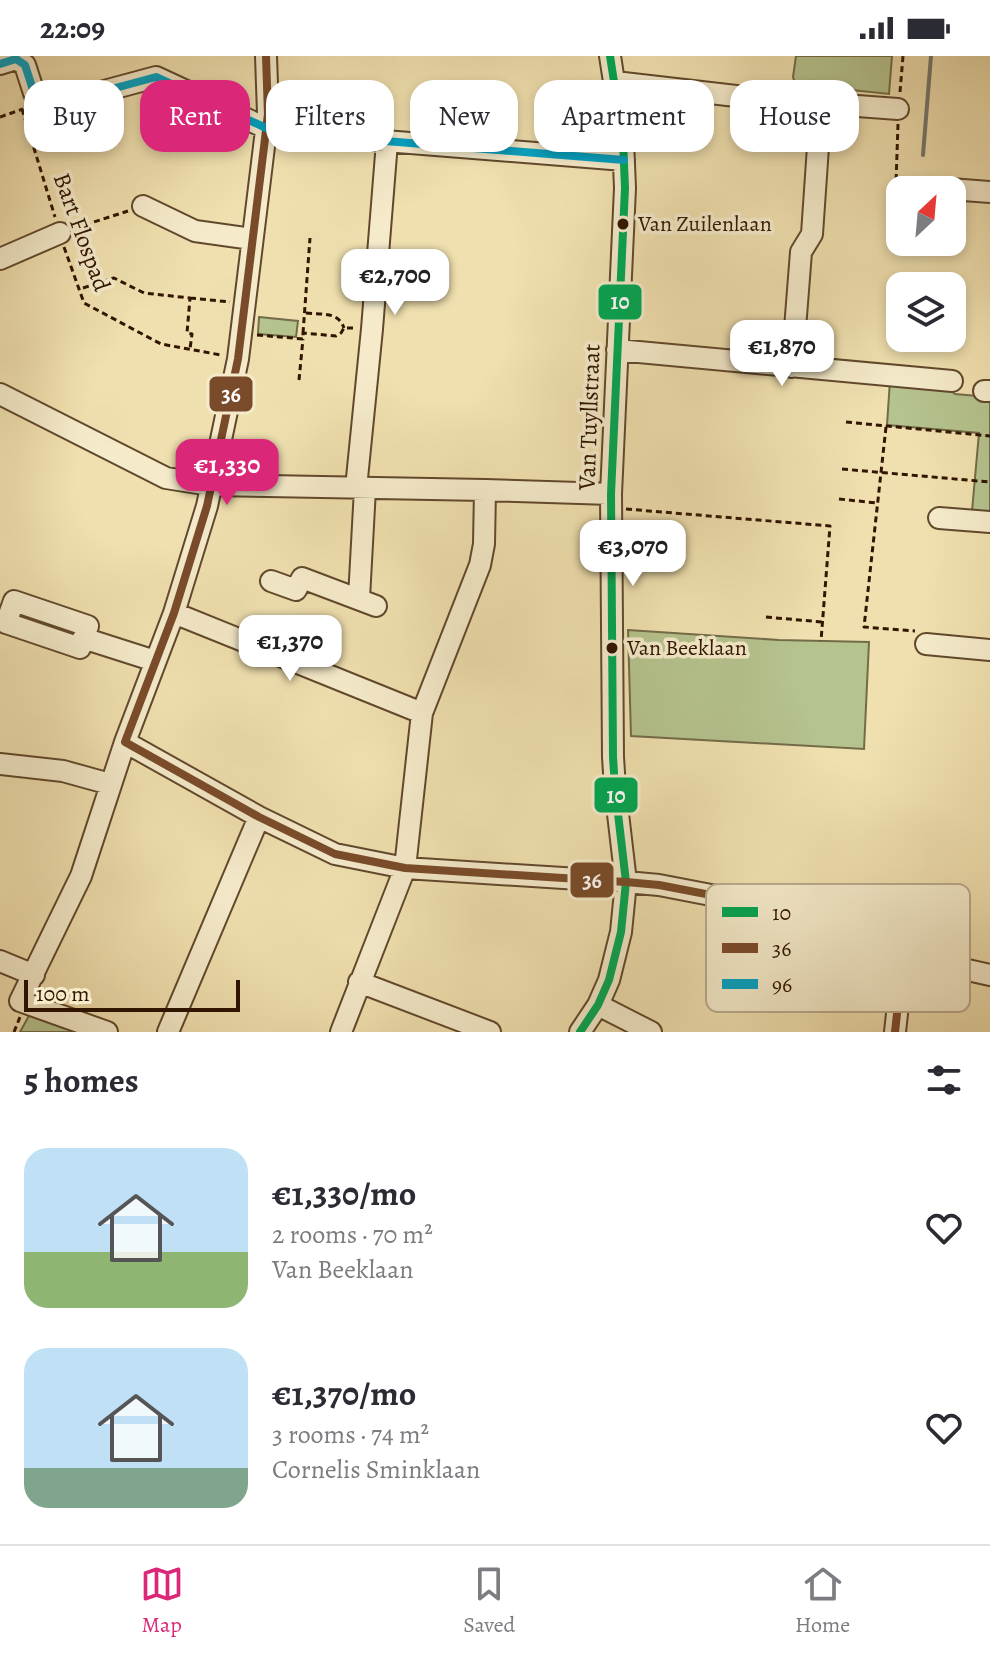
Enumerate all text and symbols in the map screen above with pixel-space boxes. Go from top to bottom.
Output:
text: 22:09 [40,8,105,48]
chip: Buy [24,80,124,152]
chip: Rent [140,80,250,152]
chip: Filters [266,80,394,152]
chip: New [410,80,518,152]
chip: Apartment [534,80,714,152]
chip: House [730,80,859,152]
street label: Bart Flospad [46,168,118,296]
north arrow [886,176,966,256]
map controls [886,176,966,352]
place label: Van Zuilenlaan [637,209,772,239]
marker: Van Zuilenlaan [615,216,631,232]
pin: €2,700 [330,249,460,317]
text: €2,700 [359,257,431,292]
button: layers [886,272,966,352]
line badge: 10 [597,283,643,321]
text: 10 [611,287,629,317]
pin: €1,870 [717,320,847,388]
text: €1,870 [748,328,816,363]
street label: Van Tuyllstraat [570,343,608,492]
line badge: 36 [208,375,254,413]
text: 36 [221,380,241,410]
pin: €1,330 [162,439,292,507]
text: €1,330 [194,447,260,482]
pin: €3,070 [568,520,698,588]
text: €3,070 [598,528,668,563]
pin: €1,370 [225,615,355,683]
text: €1,370 [257,623,323,658]
place label: Van Beeklaan [626,633,747,663]
marker: Van Beeklaan [604,640,620,656]
line badge: 10 [593,776,639,814]
text: 10 [607,781,625,811]
line badge: 36 [569,861,615,899]
text: 36 [582,866,602,896]
legend [706,884,970,1012]
text: 10 [772,898,791,928]
text: 36 [772,934,791,964]
text: 96 [772,970,792,1000]
scale bar [24,976,240,1012]
text: 100 m [36,979,90,1009]
text: 5 homes [24,1057,139,1104]
icon: filters [922,1058,966,1102]
text: €1,330/mo [272,1170,416,1217]
icon: home [88,1180,184,1276]
icon: heart [922,1206,966,1250]
text: 2 rooms · 70 m² [272,1217,433,1252]
text: Van Beeklaan [272,1252,414,1287]
text: €1,370/mo [272,1370,416,1417]
icon: home [88,1380,184,1476]
icon: heart [922,1406,966,1450]
text: 3 rooms · 74 m² [272,1417,429,1452]
text: Cornelis Sminklaan [272,1452,480,1487]
tab: Map [140,1562,184,1640]
tab: Saved [463,1562,515,1640]
tab: Home [795,1562,850,1640]

